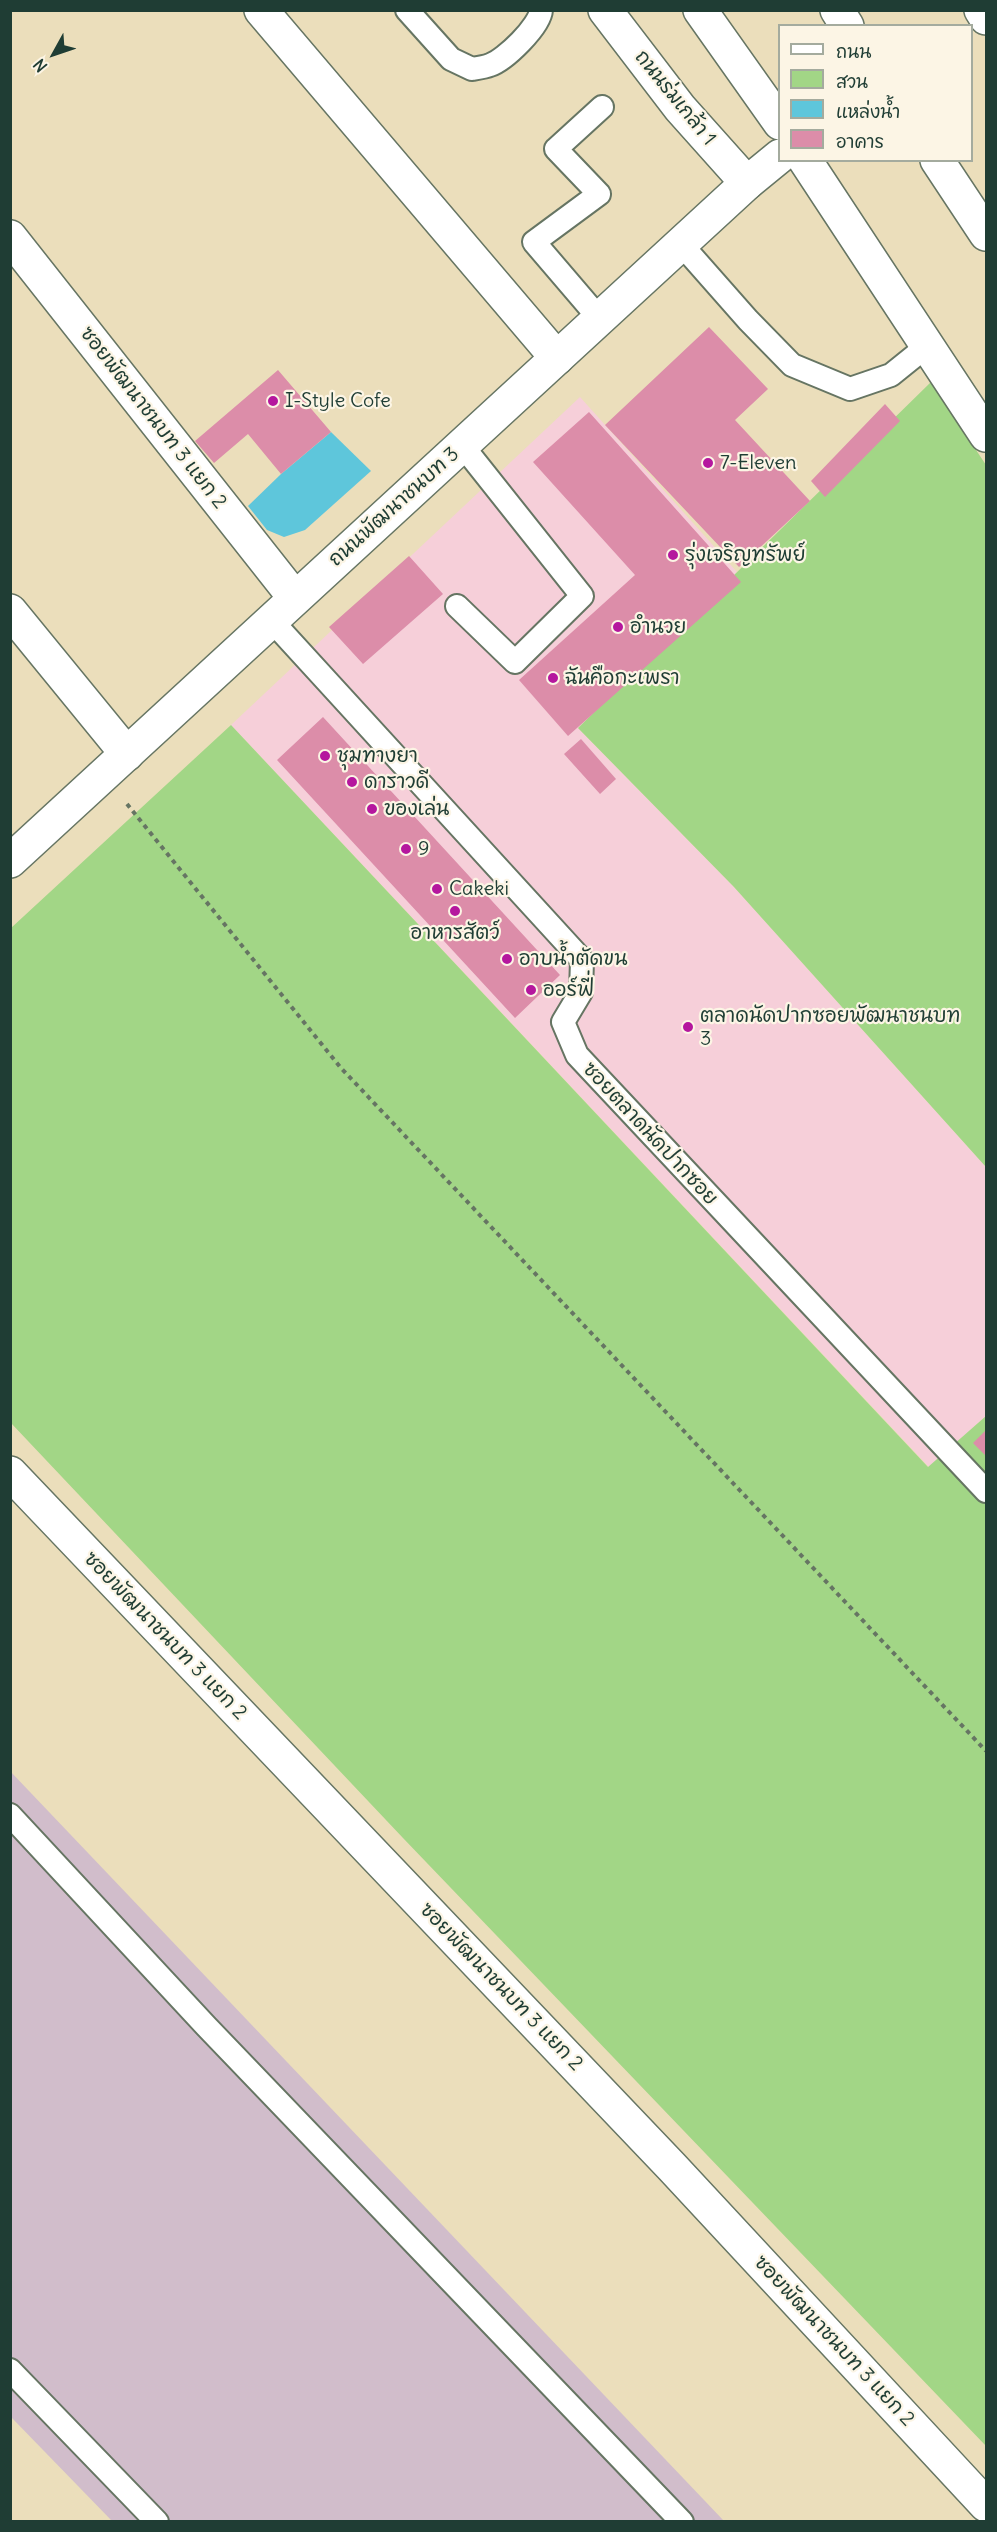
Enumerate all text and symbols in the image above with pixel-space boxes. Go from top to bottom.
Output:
north arrow [24,24,84,84]
legend [778,24,973,162]
text: ถนน [836,40,871,63]
street label: ถนนร่มเกล้า 1 [629,46,721,150]
text: N [29,55,51,76]
text: สวน [836,70,868,93]
text: แหล่งน้ำ [836,100,900,123]
text: อาคาร [836,130,884,153]
street label: ซอยพัฒนาชนบท 3 แยก 2 [74,322,232,514]
place label: I-Style Cofe [285,389,391,413]
marker: I-Style Cofe [266,394,280,408]
street label: ถนนพัฒนาชนบท 3 [324,442,464,572]
place label: 7-Eleven [720,451,797,475]
marker: 7-Eleven [701,456,715,470]
place label: รุ่งเจริญทรัพย์ [685,543,806,567]
marker: รุ่งเจริญทรัพย์ [666,548,680,562]
place label: อำนวย [630,615,686,639]
marker: อำนวย [611,620,625,634]
place label: ฉันคือกะเพรา [565,666,680,690]
marker: ฉันคือกะเพรา [546,671,560,685]
place label: ชุมทางยา [337,744,418,768]
marker: ชุมทางยา [318,749,332,763]
place label: ดาราวดี [364,770,429,794]
marker: ดาราวดี [345,775,359,789]
place label: ของเล่น [384,797,449,821]
marker: ของเล่น [365,802,379,816]
place label: 9 [418,837,429,861]
marker: 9 [399,842,413,856]
place label: Cakeki [449,877,509,901]
marker: Cakeki [430,882,444,896]
marker: อาหารสัตว์ [448,904,462,918]
place label: อาหารสัตว์ [410,921,500,945]
place label: อาบน้ำตัดขน [519,947,628,971]
marker: อาบน้ำตัดขน [500,952,514,966]
place label: ออร์ฟี่ [543,978,594,1002]
marker: ออร์ฟี่ [524,983,538,997]
place label: ตลาดนัดปากซอยพัฒนาชนบท 3 [700,1004,960,1051]
marker: ตลาดนัดปากซอยพัฒนาชนบท 3 [681,1020,695,1034]
street label: ซอยตลาดนัดปากซอย [577,1057,723,1211]
street label: ซอยพัฒนาชนบท 3 แยก 2 [78,1547,252,1725]
street label: ซอยพัฒนาชนบท 3 แยก 2 [414,1898,588,2076]
street label: ซอยพัฒนาชนบท 3 แยก 2 [749,2251,919,2431]

